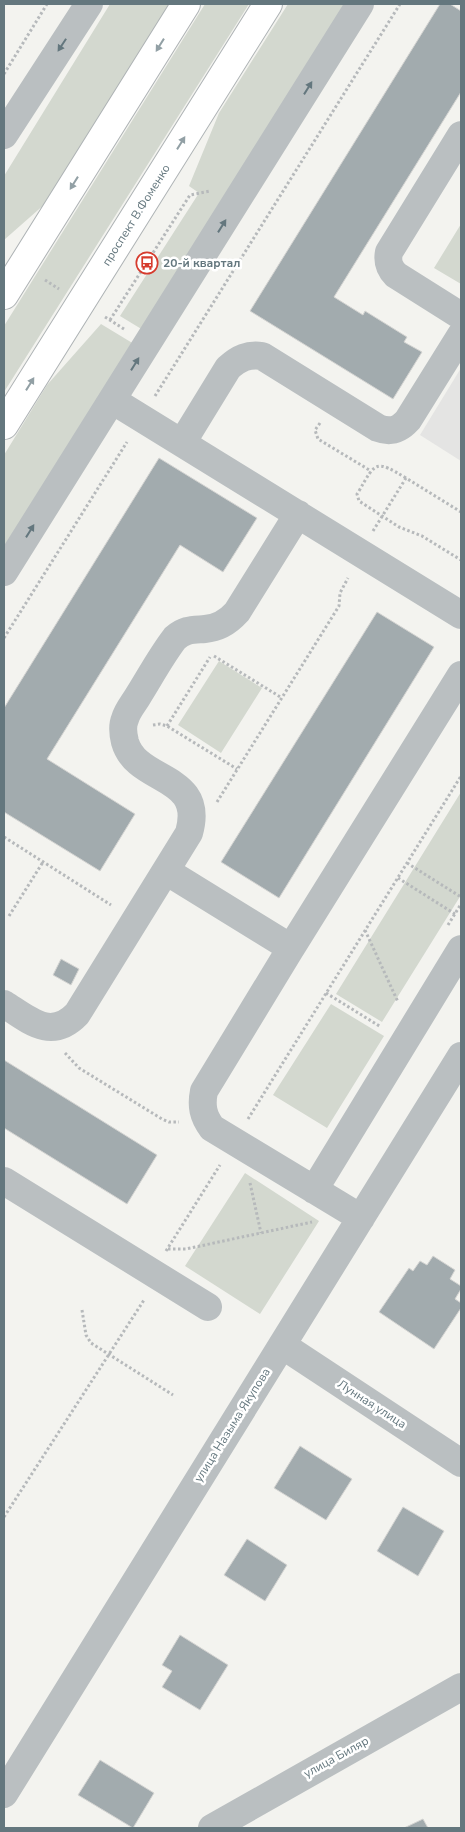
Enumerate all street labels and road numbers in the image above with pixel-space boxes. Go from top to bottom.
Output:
street label: проспект В.Фоменко [98,161,174,269]
street label: улица Назыма Якупова [190,1365,274,1485]
street label: Лунная улица [335,1376,409,1432]
street label: улица Биляр [301,1733,371,1781]

